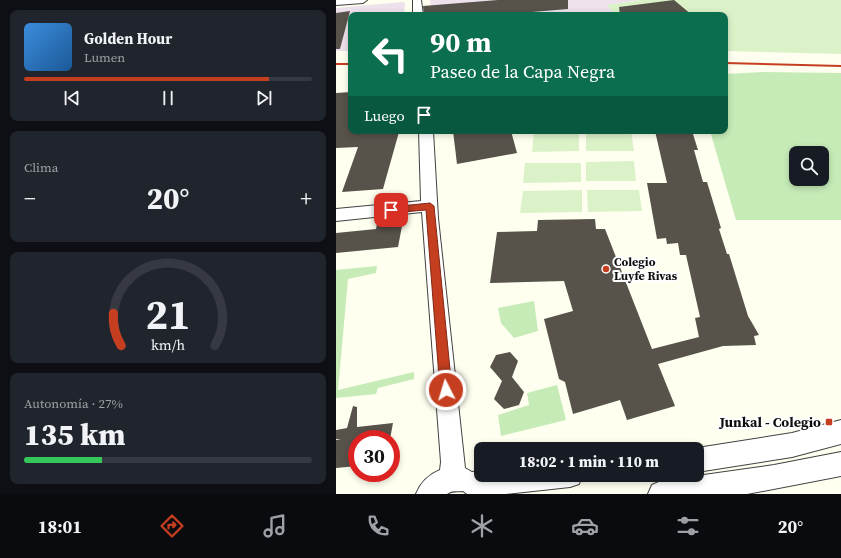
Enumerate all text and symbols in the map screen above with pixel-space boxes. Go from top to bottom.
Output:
text: 90 m [430,23,492,61]
text: Golden Hour [84,28,172,49]
icon: left [364,28,416,80]
text: Lumen [84,49,125,66]
text: Paseo de la Capa Negra [430,59,615,84]
icon: previous [61,87,83,109]
icon: pause [157,87,179,109]
icon: next [253,87,275,109]
icon: arrive [413,104,435,126]
text: Luego [364,105,405,126]
map controls [789,146,829,186]
button: search [789,146,829,186]
text: Clima [24,159,58,176]
text: 20° [147,178,189,219]
text: − [24,183,36,213]
text: + [300,183,312,213]
pin [374,193,408,227]
icon: arrive [380,199,402,221]
place label: Colegio Luyfe Rivas [614,254,678,284]
marker: Colegio Luyfe Rivas [601,264,611,274]
text: 21 [145,285,191,342]
text: km/h [151,334,185,354]
position arrow [425,369,467,411]
text: Autonomía · 27% [24,395,123,412]
place label: Junkal - Colegio [719,412,821,432]
text: 135 km [24,414,125,455]
marker: Junkal - Colegio [824,417,834,427]
speed limit sign: 30 [348,430,400,482]
text: 18:02 · 1 min · 110 m [519,451,659,472]
icon: directions [158,512,186,540]
icon: music [261,512,289,540]
icon: phone [364,512,392,540]
icon: climate [468,512,496,540]
icon: car [571,512,599,540]
icon: filters [674,512,702,540]
text: 18:01 [38,514,82,539]
text: 20° [778,514,803,539]

